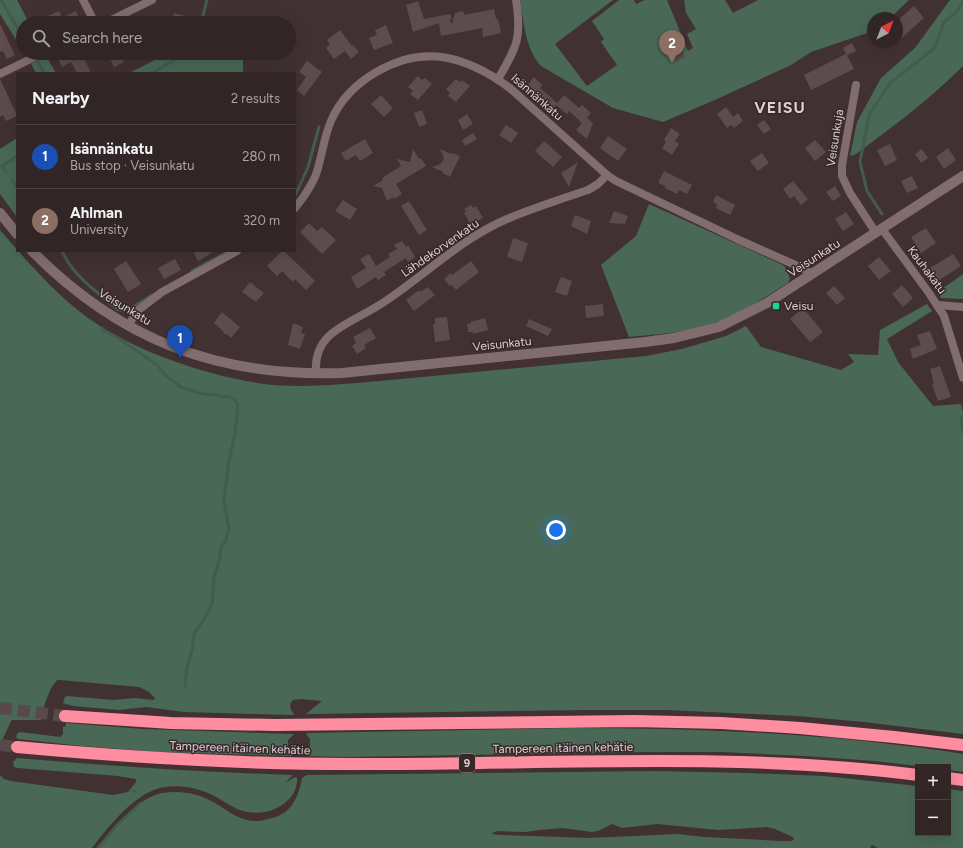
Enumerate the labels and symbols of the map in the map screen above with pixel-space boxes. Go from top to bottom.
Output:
north arrow [867,12,903,48]
pin: 2 [659,30,685,63]
street label: Isännänkatu [508,71,566,123]
district label: VEISU [754,98,806,117]
street label: Veisunkuja [824,108,846,168]
street label: Lähdekorvenkatu [398,216,482,280]
street label: Veisunkatu [785,236,843,280]
street label: Kauhakatu [905,243,949,297]
street label: Veisunkatu [96,286,154,328]
place label: Veisu [784,299,813,313]
marker: Veisu [771,301,781,311]
pin: 1 [167,325,193,358]
street label: Veisunkatu [472,334,532,354]
your location [546,520,566,540]
street label: Tampereen itäinen kehätie [169,739,311,757]
street label: Tampereen itäinen kehätie [493,740,634,756]
road number: 9 [459,754,475,772]

